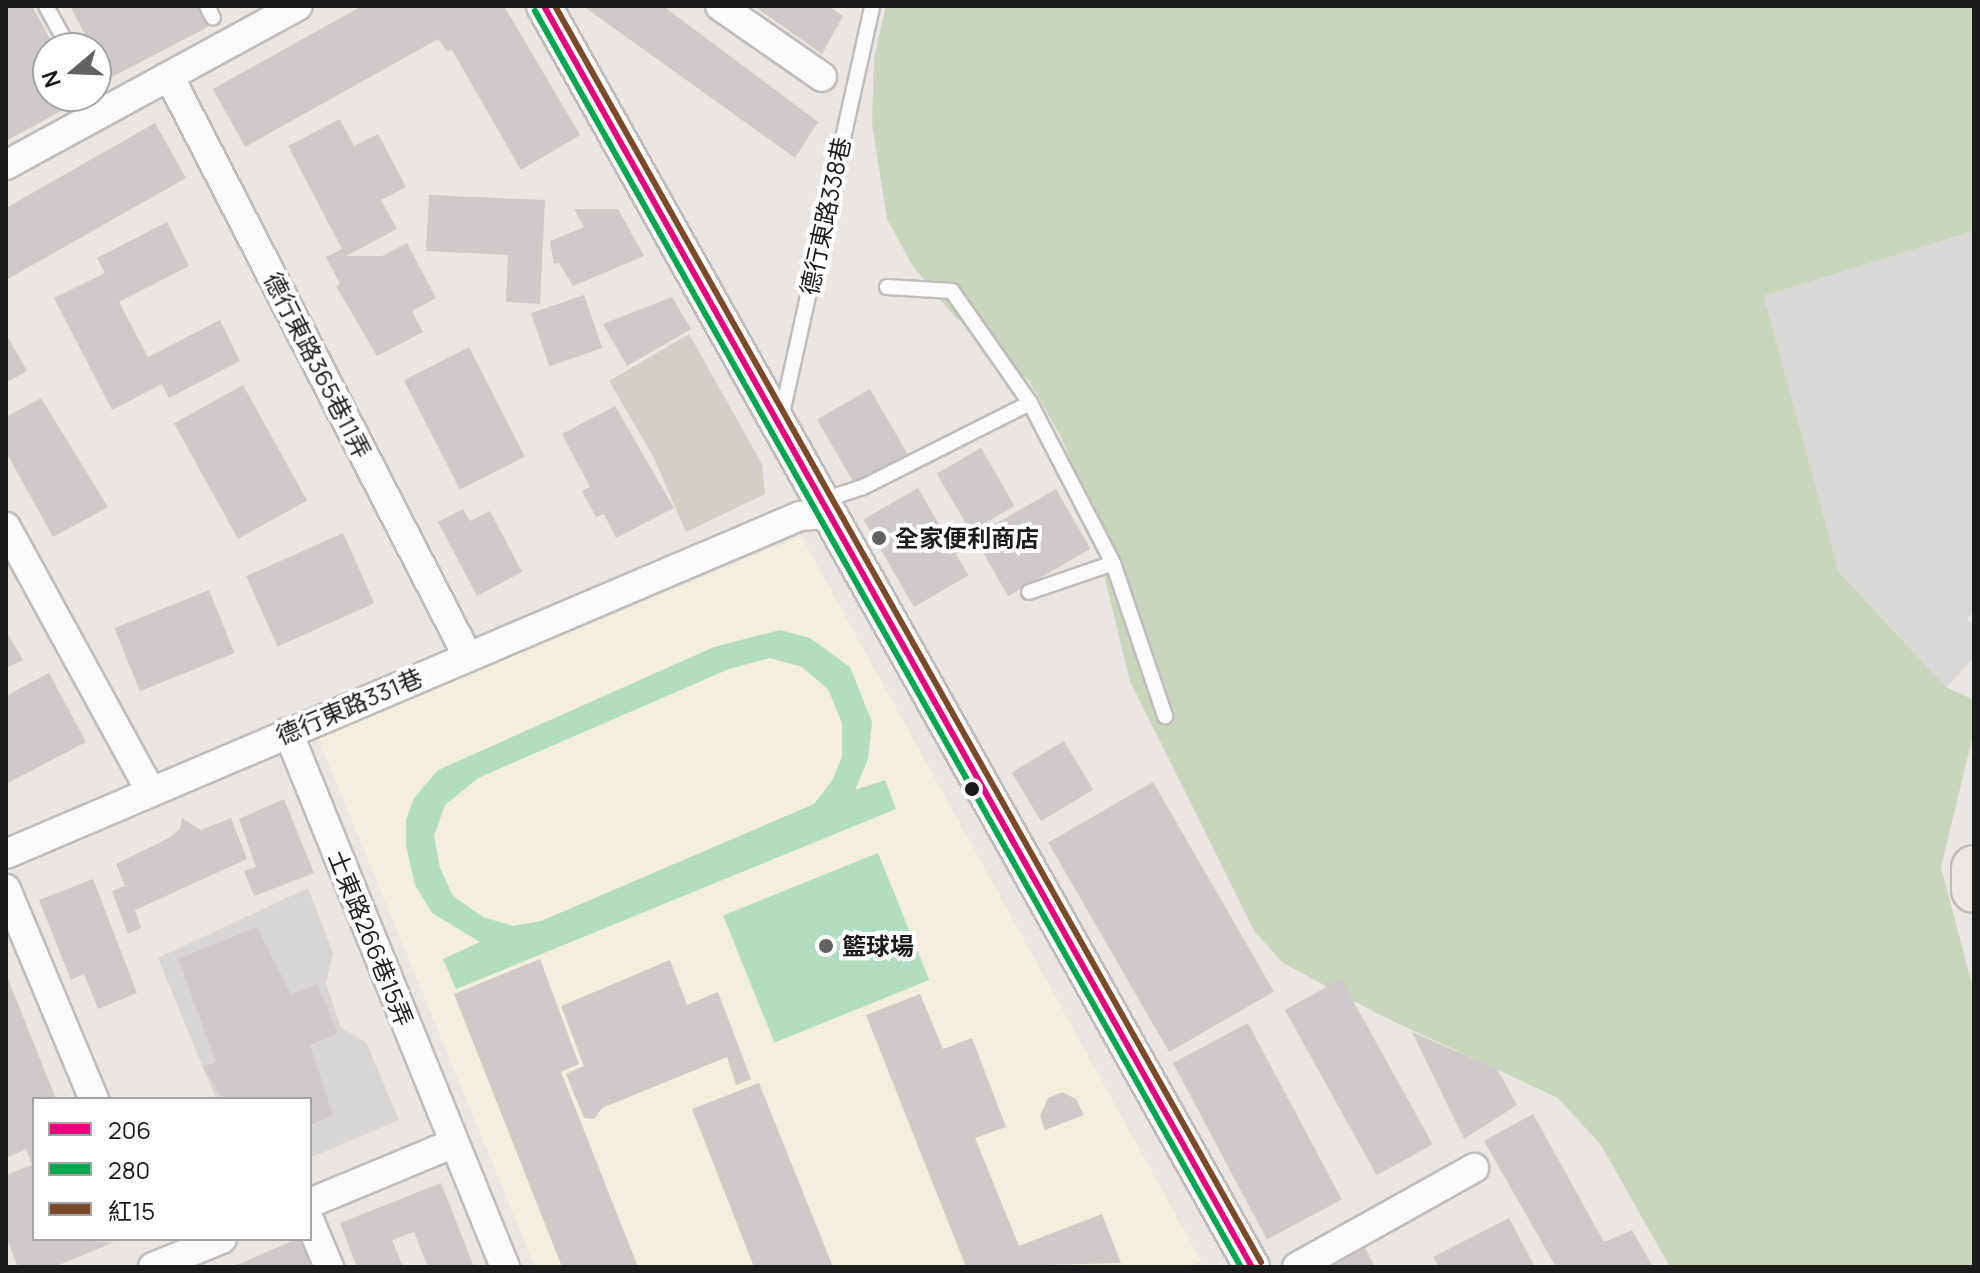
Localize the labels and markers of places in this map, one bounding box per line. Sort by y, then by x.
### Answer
place label: 全家便利商店 [895,524,1039,552]
marker: 全家便利商店 [870,529,888,547]
unlabelled marker [964,781,980,797]
place label: 籃球場 [842,932,914,960]
marker: 籃球場 [817,937,835,955]

